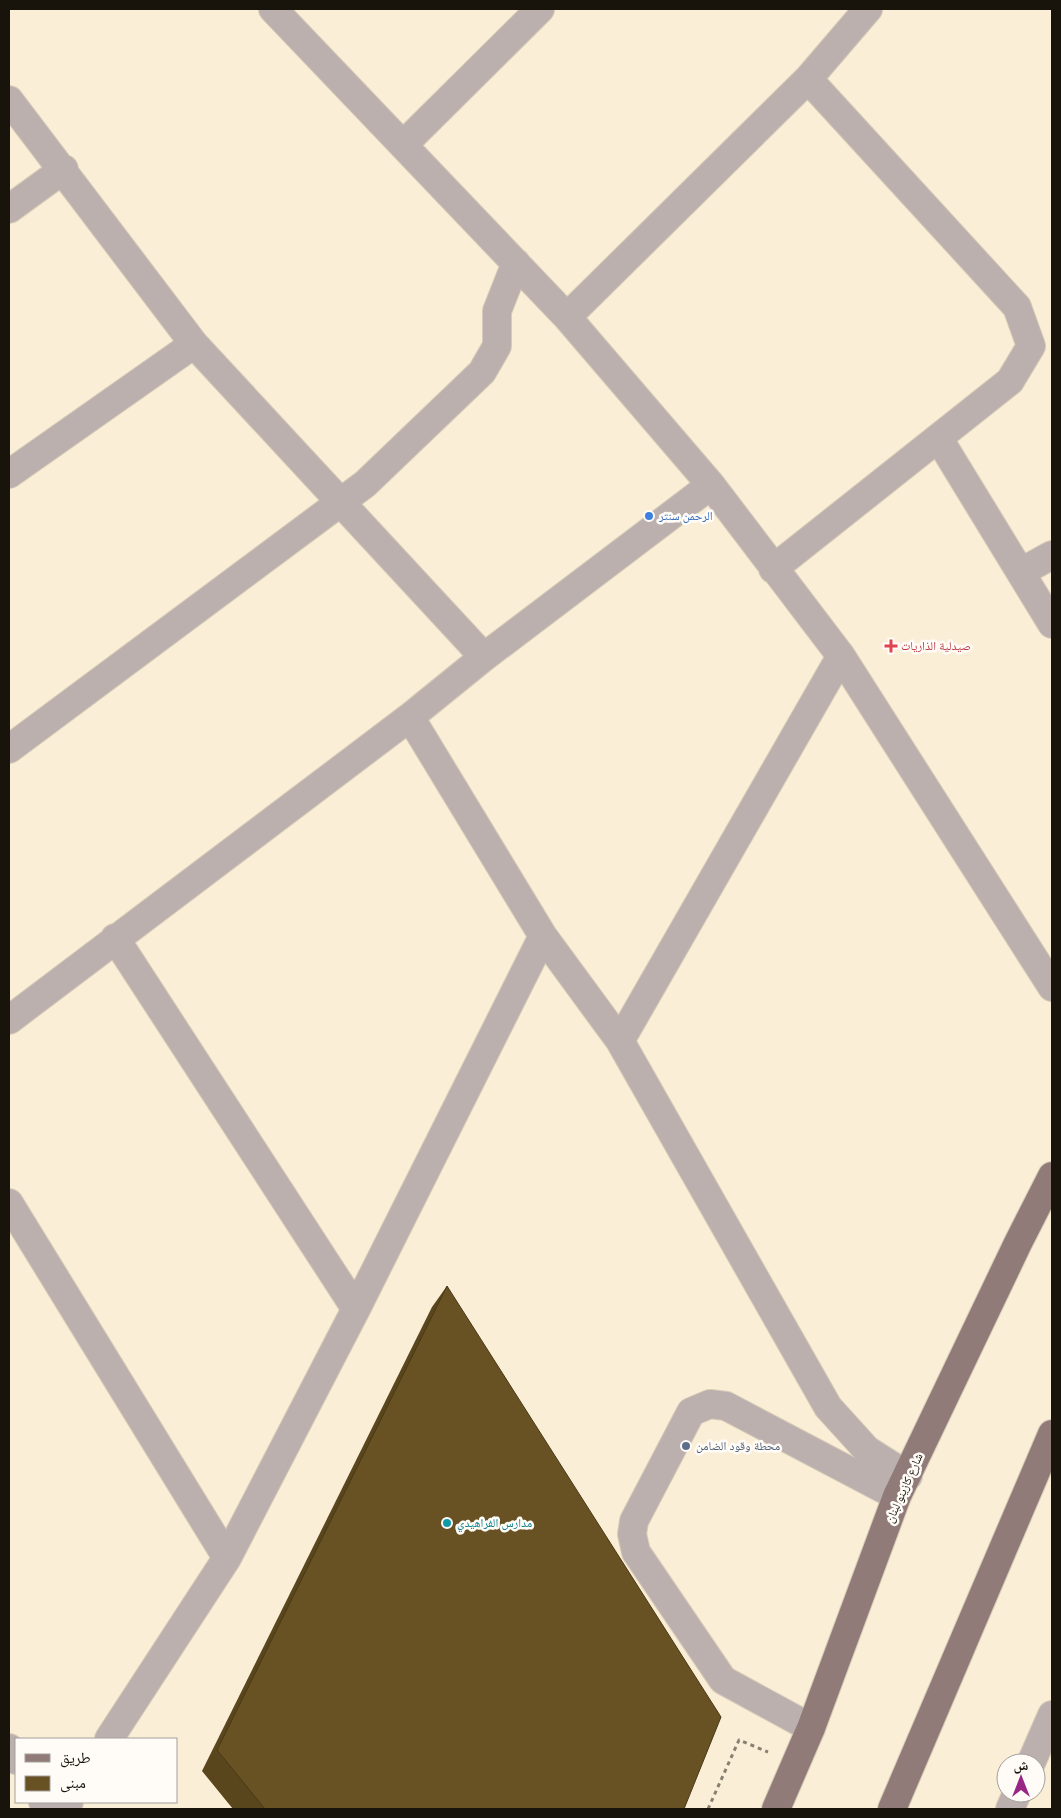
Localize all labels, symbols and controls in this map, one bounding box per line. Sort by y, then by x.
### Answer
place label: الرحمن سنتر [658,508,713,524]
marker: الرحمن سنتر [643,510,655,522]
place label: صيدلية الذاريات [901,638,971,654]
marker: صيدلية الذاريات [885,640,897,652]
place label: محطة وقود الضامن [696,1438,780,1454]
marker: محطة وقود الضامن [680,1440,692,1452]
street label: شارع كازينو لبنان [881,1451,927,1525]
place label: مدارس الفراهيدي [457,1515,532,1533]
marker: مدارس الفراهيدي [441,1517,453,1529]
legend [15,1738,178,1803]
text: طريق [60,1748,91,1768]
north arrow [996,1753,1046,1803]
text: ش [1014,1756,1029,1774]
text: مبنى [60,1773,86,1793]

